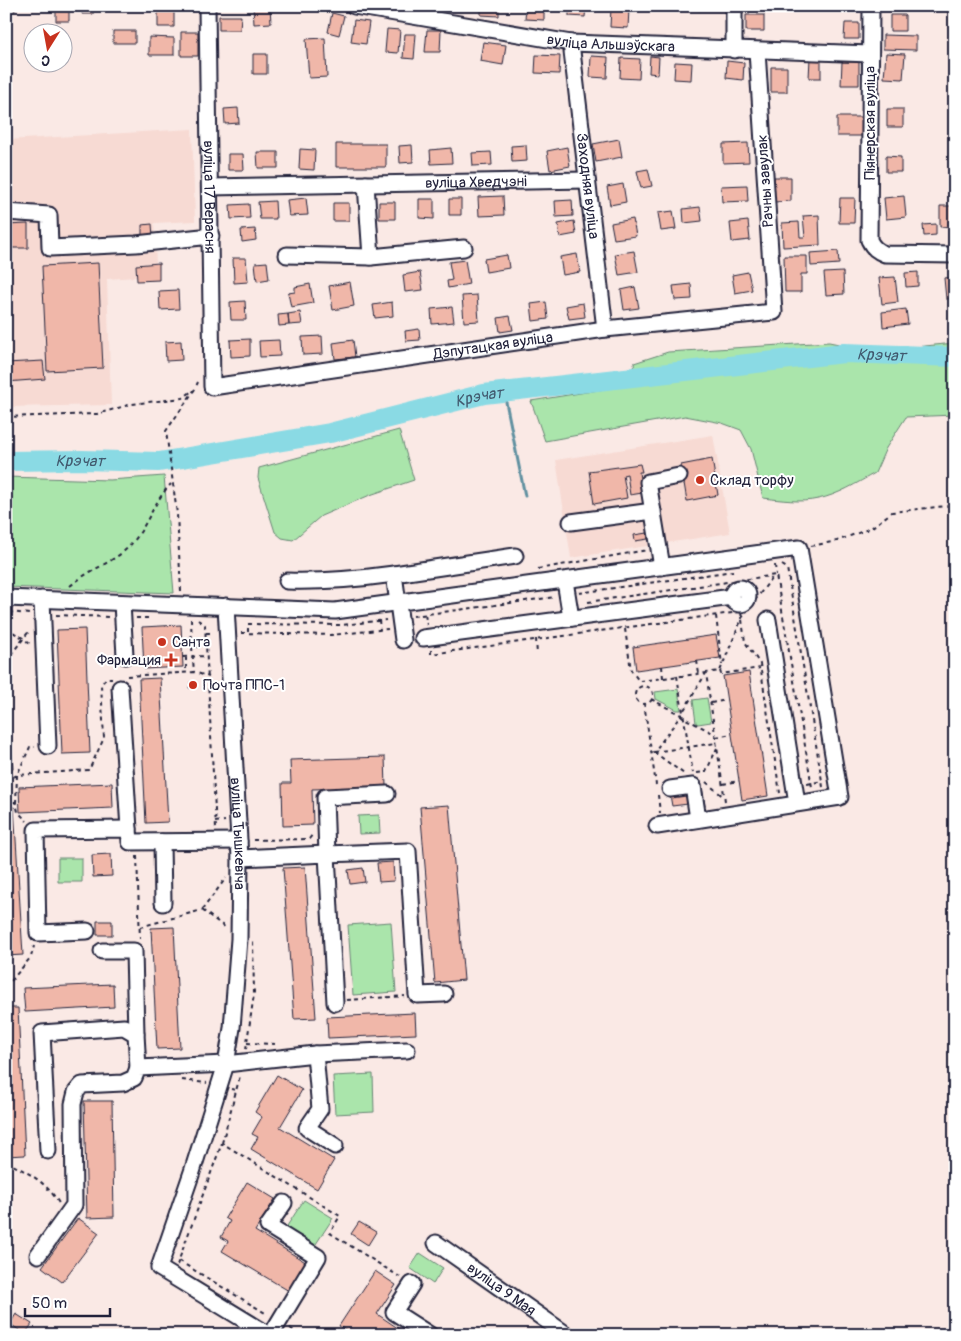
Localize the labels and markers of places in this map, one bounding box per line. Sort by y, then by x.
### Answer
place label: Склад торфу [710,471,794,490]
marker: Склад торфу [694,474,706,486]
place label: Санта [172,633,210,652]
marker: Санта [156,636,168,648]
place label: Фармация [97,651,161,670]
marker: Фармация [165,654,177,666]
place label: Почта ППС-1 [203,676,285,695]
marker: Почта ППС-1 [187,679,199,691]

